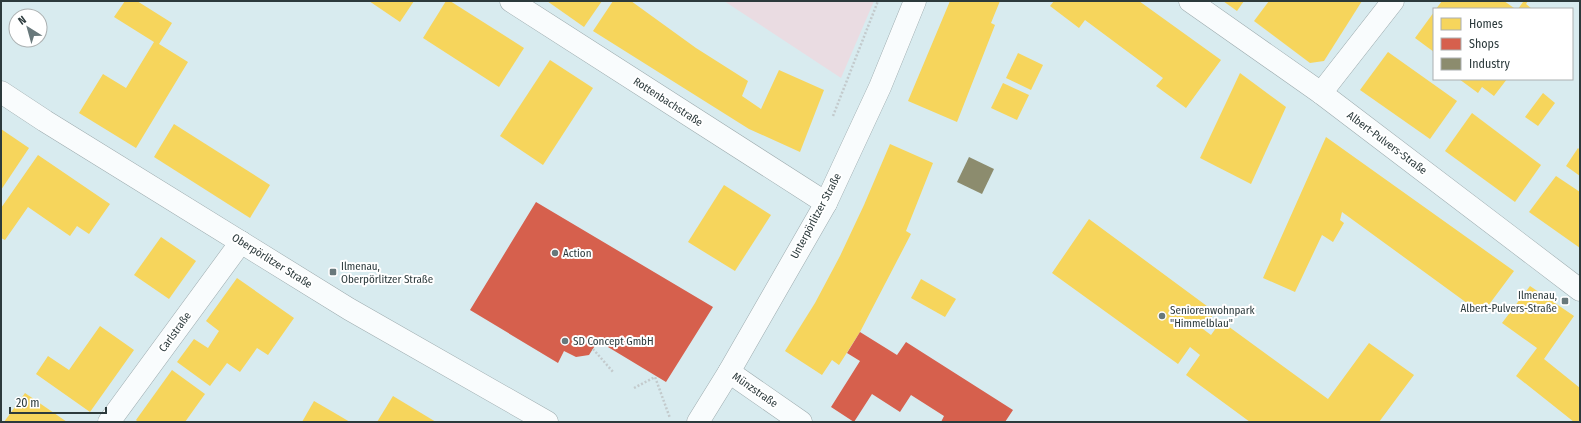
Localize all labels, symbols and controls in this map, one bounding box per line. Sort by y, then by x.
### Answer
north arrow [8,8,48,48]
legend [1433,8,1573,80]
text: N [16,13,29,28]
text: Homes [1469,17,1503,31]
text: Shops [1469,37,1499,51]
text: Industry [1469,57,1510,71]
street label: Rottenbachstraße [631,75,705,129]
street label: Albert-Pulvers-Straße [1345,109,1429,177]
street label: Unterpörlitzer Straße [788,171,844,261]
street label: Oberpörlitzer Straße [229,231,315,291]
place label: Action [563,247,591,260]
marker: Action [550,248,560,258]
place label: Ilmenau, Oberpörlitzer Straße [341,260,433,286]
marker: Ilmenau, Oberpörlitzer Straße [328,267,338,277]
place label: Ilmenau, Albert-Pulvers-Straße [1460,289,1557,315]
marker: Ilmenau, Albert-Pulvers-Straße [1560,296,1570,306]
place label: Seniorenwohnpark "Himmelblau" [1170,304,1256,330]
street label: Carlstraße [156,310,194,354]
marker: Seniorenwohnpark "Himmelblau" [1157,311,1167,321]
place label: SD Concept GmbH [573,335,654,348]
marker: SD Concept GmbH [560,336,570,346]
street label: Münzstraße [730,370,780,410]
scale bar [10,389,106,415]
text: 20 m [16,396,40,410]

